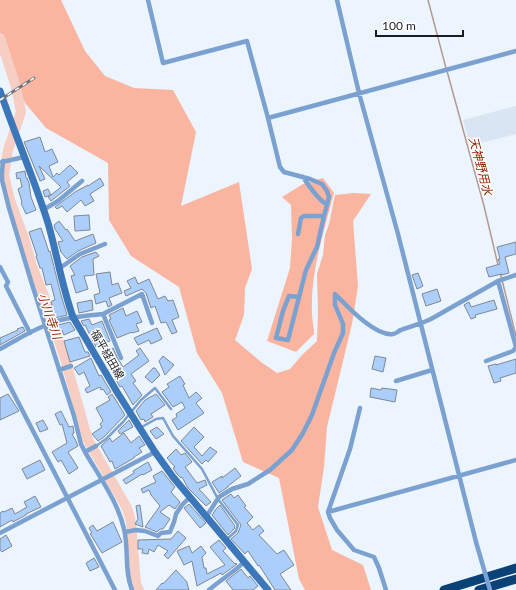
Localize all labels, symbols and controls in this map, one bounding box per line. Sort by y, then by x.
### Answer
scale bar [376,12,463,38]
text: 100 m [382,18,416,33]
water label: 天神野用水 [466,135,497,199]
water label: 小川寺川 [35,291,66,343]
street label: 福平経田線 [89,327,127,381]

